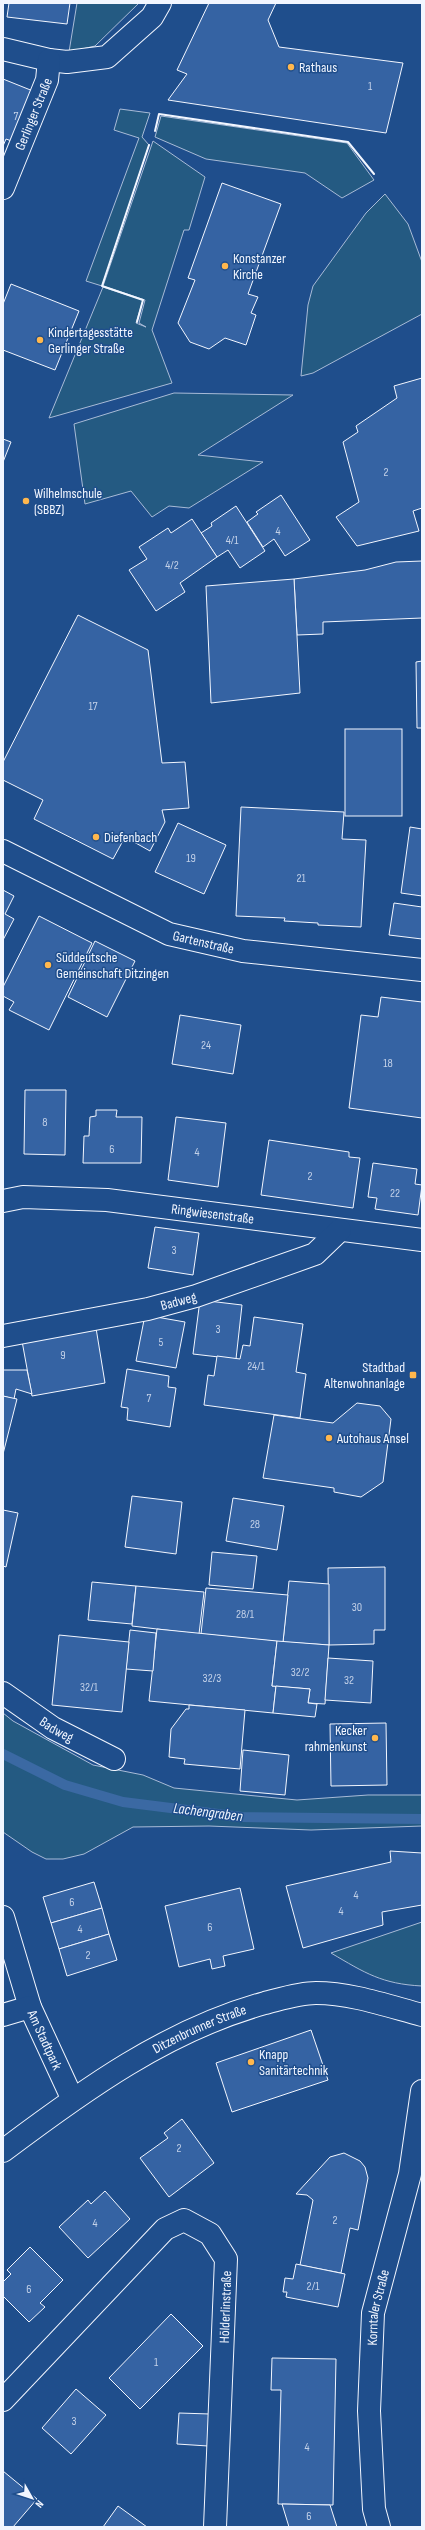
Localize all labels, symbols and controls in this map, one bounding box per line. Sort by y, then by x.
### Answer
place label: Rathaus [299,59,337,76]
marker: Rathaus [286,62,296,72]
street label: Gerlinger Straße [11,75,56,153]
house number: 1 [368,79,373,94]
house number: 7 [14,109,19,124]
place label: Konstanzer Kirche [233,250,286,283]
marker: Konstanzer Kirche [220,261,230,271]
place label: Kindertagesstätte Gerlinger Straße [48,324,133,357]
marker: Kindertagesstätte Gerlinger Straße [35,335,45,345]
house number: 2 [384,465,389,480]
place label: Wilhelmschule (SBBZ) [34,485,102,518]
marker: Wilhelmschule (SBBZ) [21,496,31,506]
house number: 4 [275,524,281,539]
house number: 4/1 [226,533,239,548]
house number: 4/2 [165,558,179,573]
house number: 17 [89,699,98,714]
place label: Diefenbach [104,829,157,846]
marker: Diefenbach [91,832,101,842]
house number: 19 [186,851,196,866]
house number: 21 [296,871,306,886]
street label: Gartenstraße [171,927,236,958]
place label: Süddeutsche Gemeinschaft Ditzingen [56,949,169,982]
marker: Süddeutsche Gemeinschaft Ditzingen [43,960,53,970]
house number: 24 [201,1038,211,1053]
house number: 18 [383,1056,393,1071]
house number: 8 [42,1115,48,1130]
house number: 6 [109,1142,115,1157]
house number: 4 [194,1145,200,1160]
house number: 2 [308,1169,313,1184]
house number: 22 [390,1186,400,1201]
street label: Ringwiesenstraße [170,1200,255,1228]
house number: 3 [171,1243,177,1258]
street label: Badweg [159,1288,199,1314]
house number: 3 [215,1322,221,1337]
house number: 5 [159,1335,164,1350]
house number: 9 [60,1348,66,1363]
house number: 24/1 [247,1359,266,1374]
place label: Stadtbad Altenwohnanlage [323,1359,405,1392]
marker: Stadtbad Altenwohnanlage [408,1370,418,1380]
house number: 7 [147,1391,152,1406]
place label: Autohaus Ansel [336,1430,409,1447]
marker: Autohaus Ansel [324,1433,334,1443]
house number: 28 [250,1517,260,1532]
house number: 30 [352,1600,362,1615]
house number: 28/1 [236,1607,255,1622]
house number: 32/2 [291,1665,309,1680]
house number: 32/3 [203,1671,221,1686]
house number: 32 [344,1673,354,1688]
house number: 32/1 [80,1680,99,1695]
street label: Badweg [36,1713,77,1746]
place label: Kecker rahmenkunst [305,1722,367,1755]
marker: Kecker rahmenkunst [370,1733,380,1743]
water label: Lachengraben [172,1799,244,1826]
house number: 4 [353,1888,359,1903]
house number: 6 [69,1895,75,1910]
house number: 4 [338,1904,344,1919]
house number: 6 [207,1920,213,1935]
house number: 4 [77,1922,83,1937]
house number: 2 [86,1948,91,1963]
street label: Ditzenbrunner Straße [149,2001,248,2057]
street label: Am Stadtpark [23,2006,66,2073]
place label: Knapp Sanitärtechnik [259,2046,329,2079]
marker: Knapp Sanitärtechnik [246,2057,256,2067]
house number: 2 [177,2141,182,2156]
house number: 2 [333,2213,338,2228]
house number: 4 [92,2216,98,2231]
street label: Korntaler Straße [364,2268,393,2346]
street label: Hölderlinstraße [216,2270,235,2344]
house number: 2/1 [307,2279,320,2294]
house number: 6 [26,2282,32,2297]
house number: 1 [154,2355,159,2370]
house number: 3 [71,2414,77,2429]
house number: 4 [304,2440,310,2455]
north arrow [12,2478,52,2518]
text: N [32,2498,46,2510]
house number: 6 [306,2509,312,2524]

